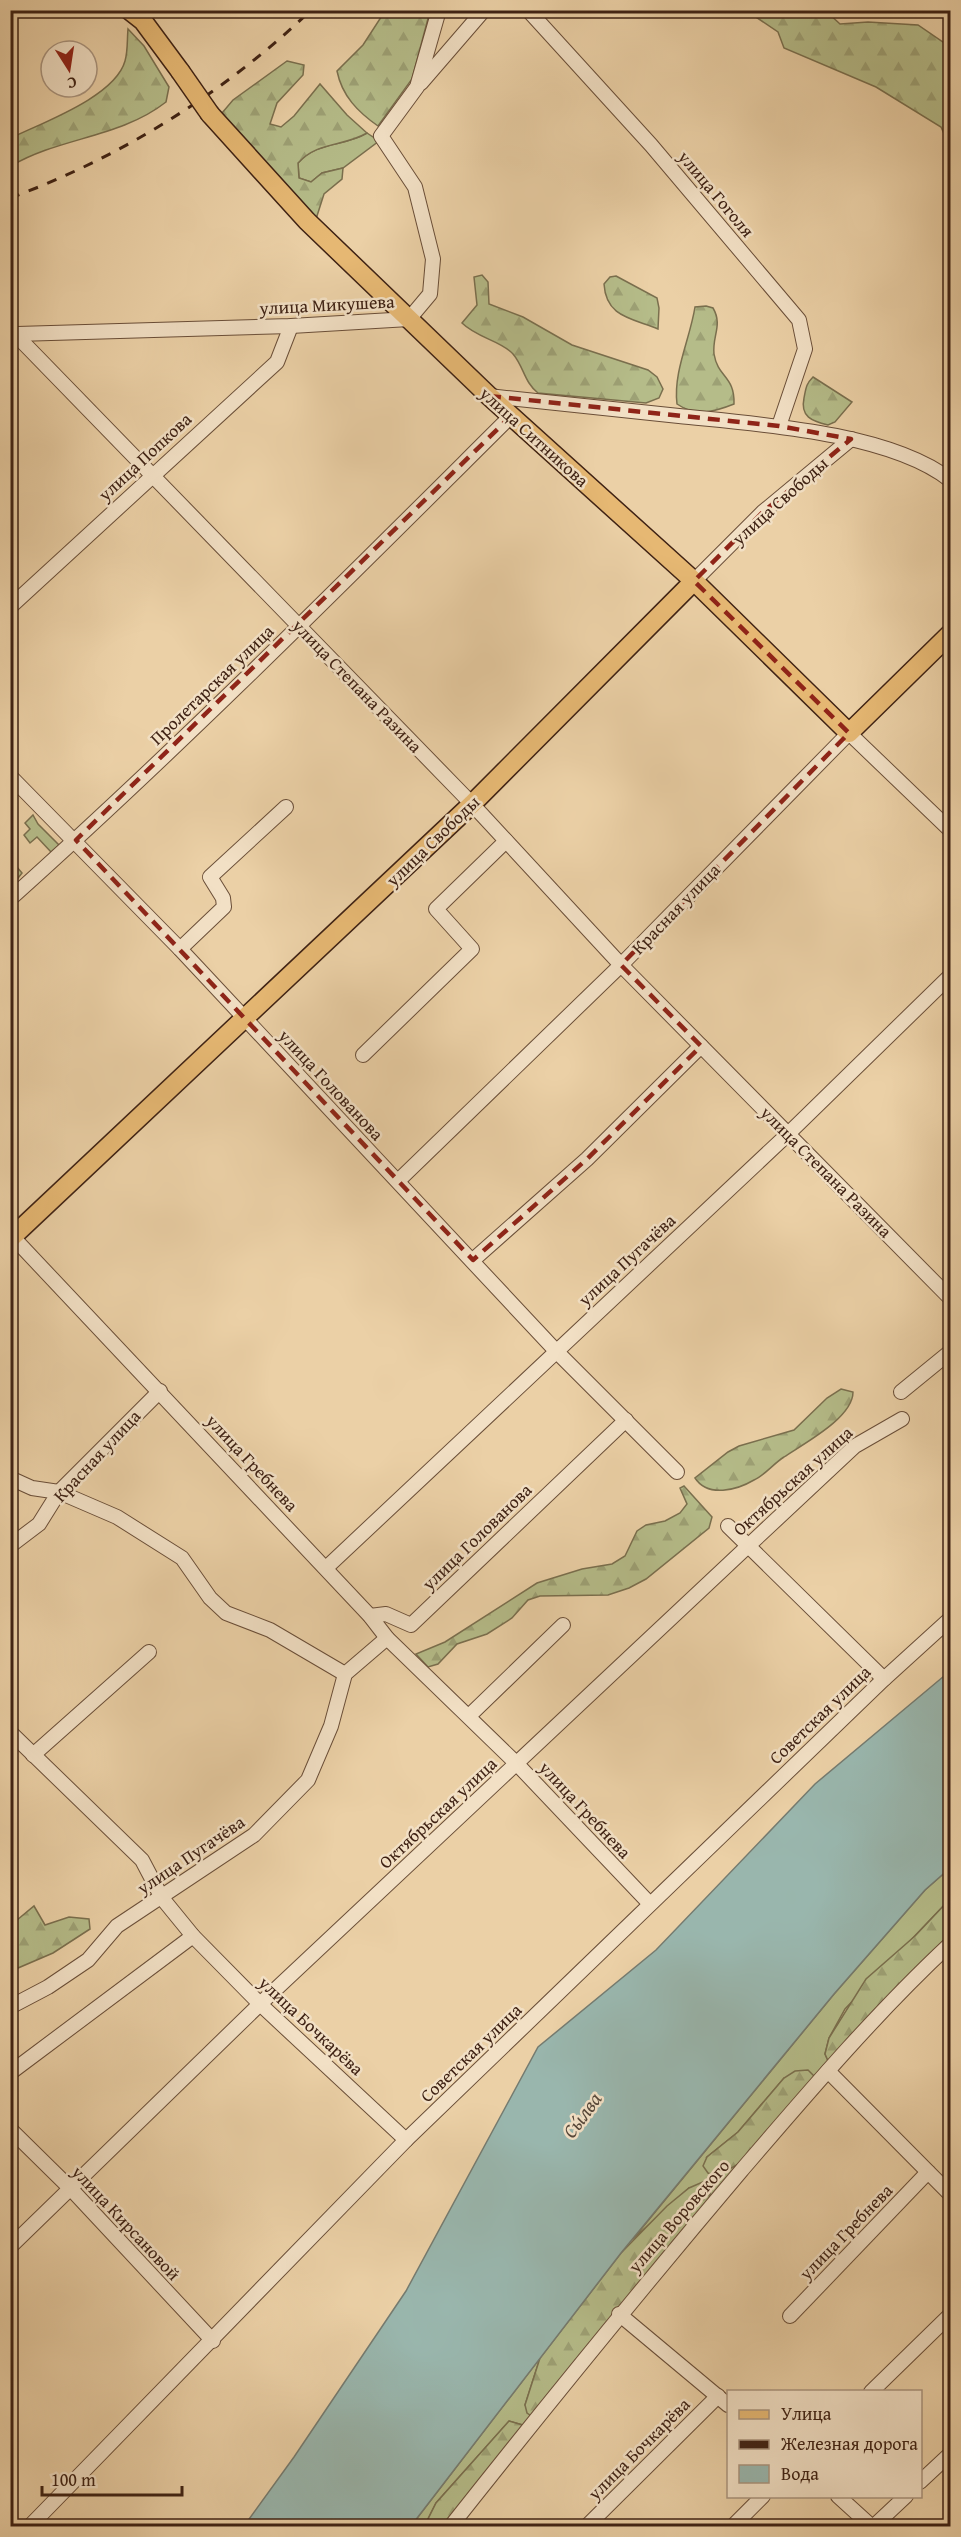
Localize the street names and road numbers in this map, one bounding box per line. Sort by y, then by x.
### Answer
street label: улица Гоголя [671,144,761,243]
street label: улица Микушева [258,287,396,322]
street label: улица Ситникова [473,379,595,493]
street label: улица Попкова [91,406,198,508]
street label: улица Свободы [725,450,834,552]
street label: улица Степана Разина [285,612,429,759]
street label: Пролетарская улица [143,618,280,751]
street label: улица Свободы [379,789,486,893]
street label: Красная улица [625,857,727,960]
street label: улица Голованова [272,1022,391,1147]
street label: улица Степана Разина [754,1099,899,1244]
street label: улица Пугачёва [571,1207,682,1313]
street label: Красная улица [47,1403,147,1508]
street label: улица Гребнева [199,1407,305,1518]
street label: Октябрьская улица [727,1419,859,1542]
street label: улица Голованова [415,1477,538,1597]
street label: Советская улица [763,1659,877,1770]
street label: Октябрьская улица [372,1750,503,1875]
street label: улица Гребнева [532,1754,638,1865]
street label: улица Пугачёва [131,1808,250,1901]
street label: улица Бочкарёва [252,1969,370,2082]
street label: Советская улица [414,1997,528,2108]
street label: улица Воровского [621,2153,736,2279]
street label: улица Кирсановой [65,2158,187,2287]
street label: улица Гребнева [792,2177,899,2287]
street label: улица Бочкарёва [581,2391,696,2507]

